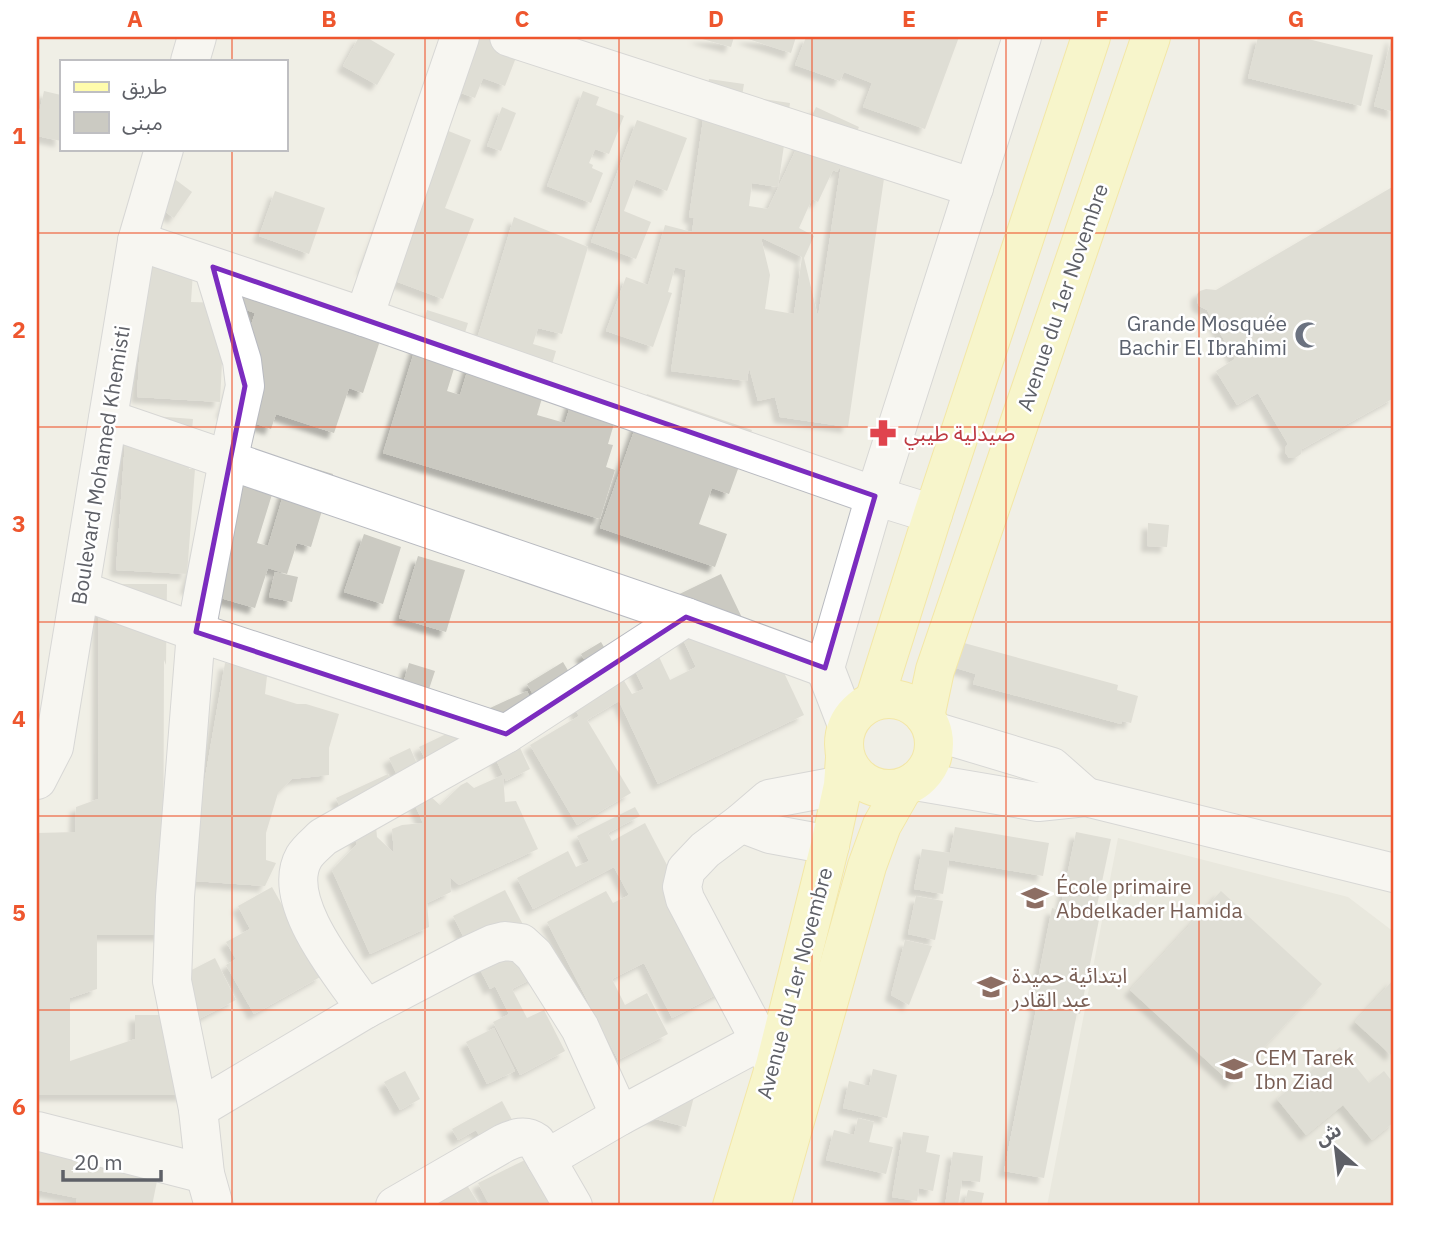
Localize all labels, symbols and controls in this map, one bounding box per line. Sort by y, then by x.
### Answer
text: A [127,3,143,33]
text: B [321,3,337,33]
text: C [515,3,530,33]
text: D [708,3,724,33]
text: E [902,3,916,33]
text: F [1095,3,1109,33]
text: G [1288,3,1304,33]
legend [60,60,287,150]
text: طريق [122,72,167,100]
text: مبنى [122,108,163,136]
text: 1 [12,120,26,150]
street label: Avenue du 1er Novembre [1010,180,1114,414]
place label: Grande Mosquée Bachir El Ibrahimi [1119,309,1287,361]
text: 2 [12,314,26,344]
mosque icon: Grande Mosquée Bachir El Ibrahimi [1293,320,1323,350]
street label: Boulevard Mohamed Khemisti [64,323,136,607]
pharmacy icon: صيدلية طيبي [868,418,898,448]
place label: صيدلية طيبي [904,419,1015,450]
text: 3 [12,508,26,538]
text: 4 [12,703,26,733]
street label: Avenue du 1er Novembre [750,864,838,1102]
place label: École primaire Abdelkader Hamida [1056,872,1243,924]
school or university icon: École primaire Abdelkader Hamida [1020,883,1050,913]
text: 5 [12,897,26,927]
place label: ابتدائية حميدة عبد القادر [1011,961,1127,1013]
school or university icon: ابتدائية حميدة عبد القادر [976,972,1006,1002]
place label: CEM Tarek Ibn Ziad [1255,1043,1354,1095]
school or university icon: CEM Tarek Ibn Ziad [1219,1054,1249,1084]
text: 6 [12,1091,26,1121]
north arrow [1302,1114,1372,1184]
text: ش [1311,1117,1345,1151]
scale bar [63,1138,161,1182]
text: 20 m [74,1148,123,1176]

